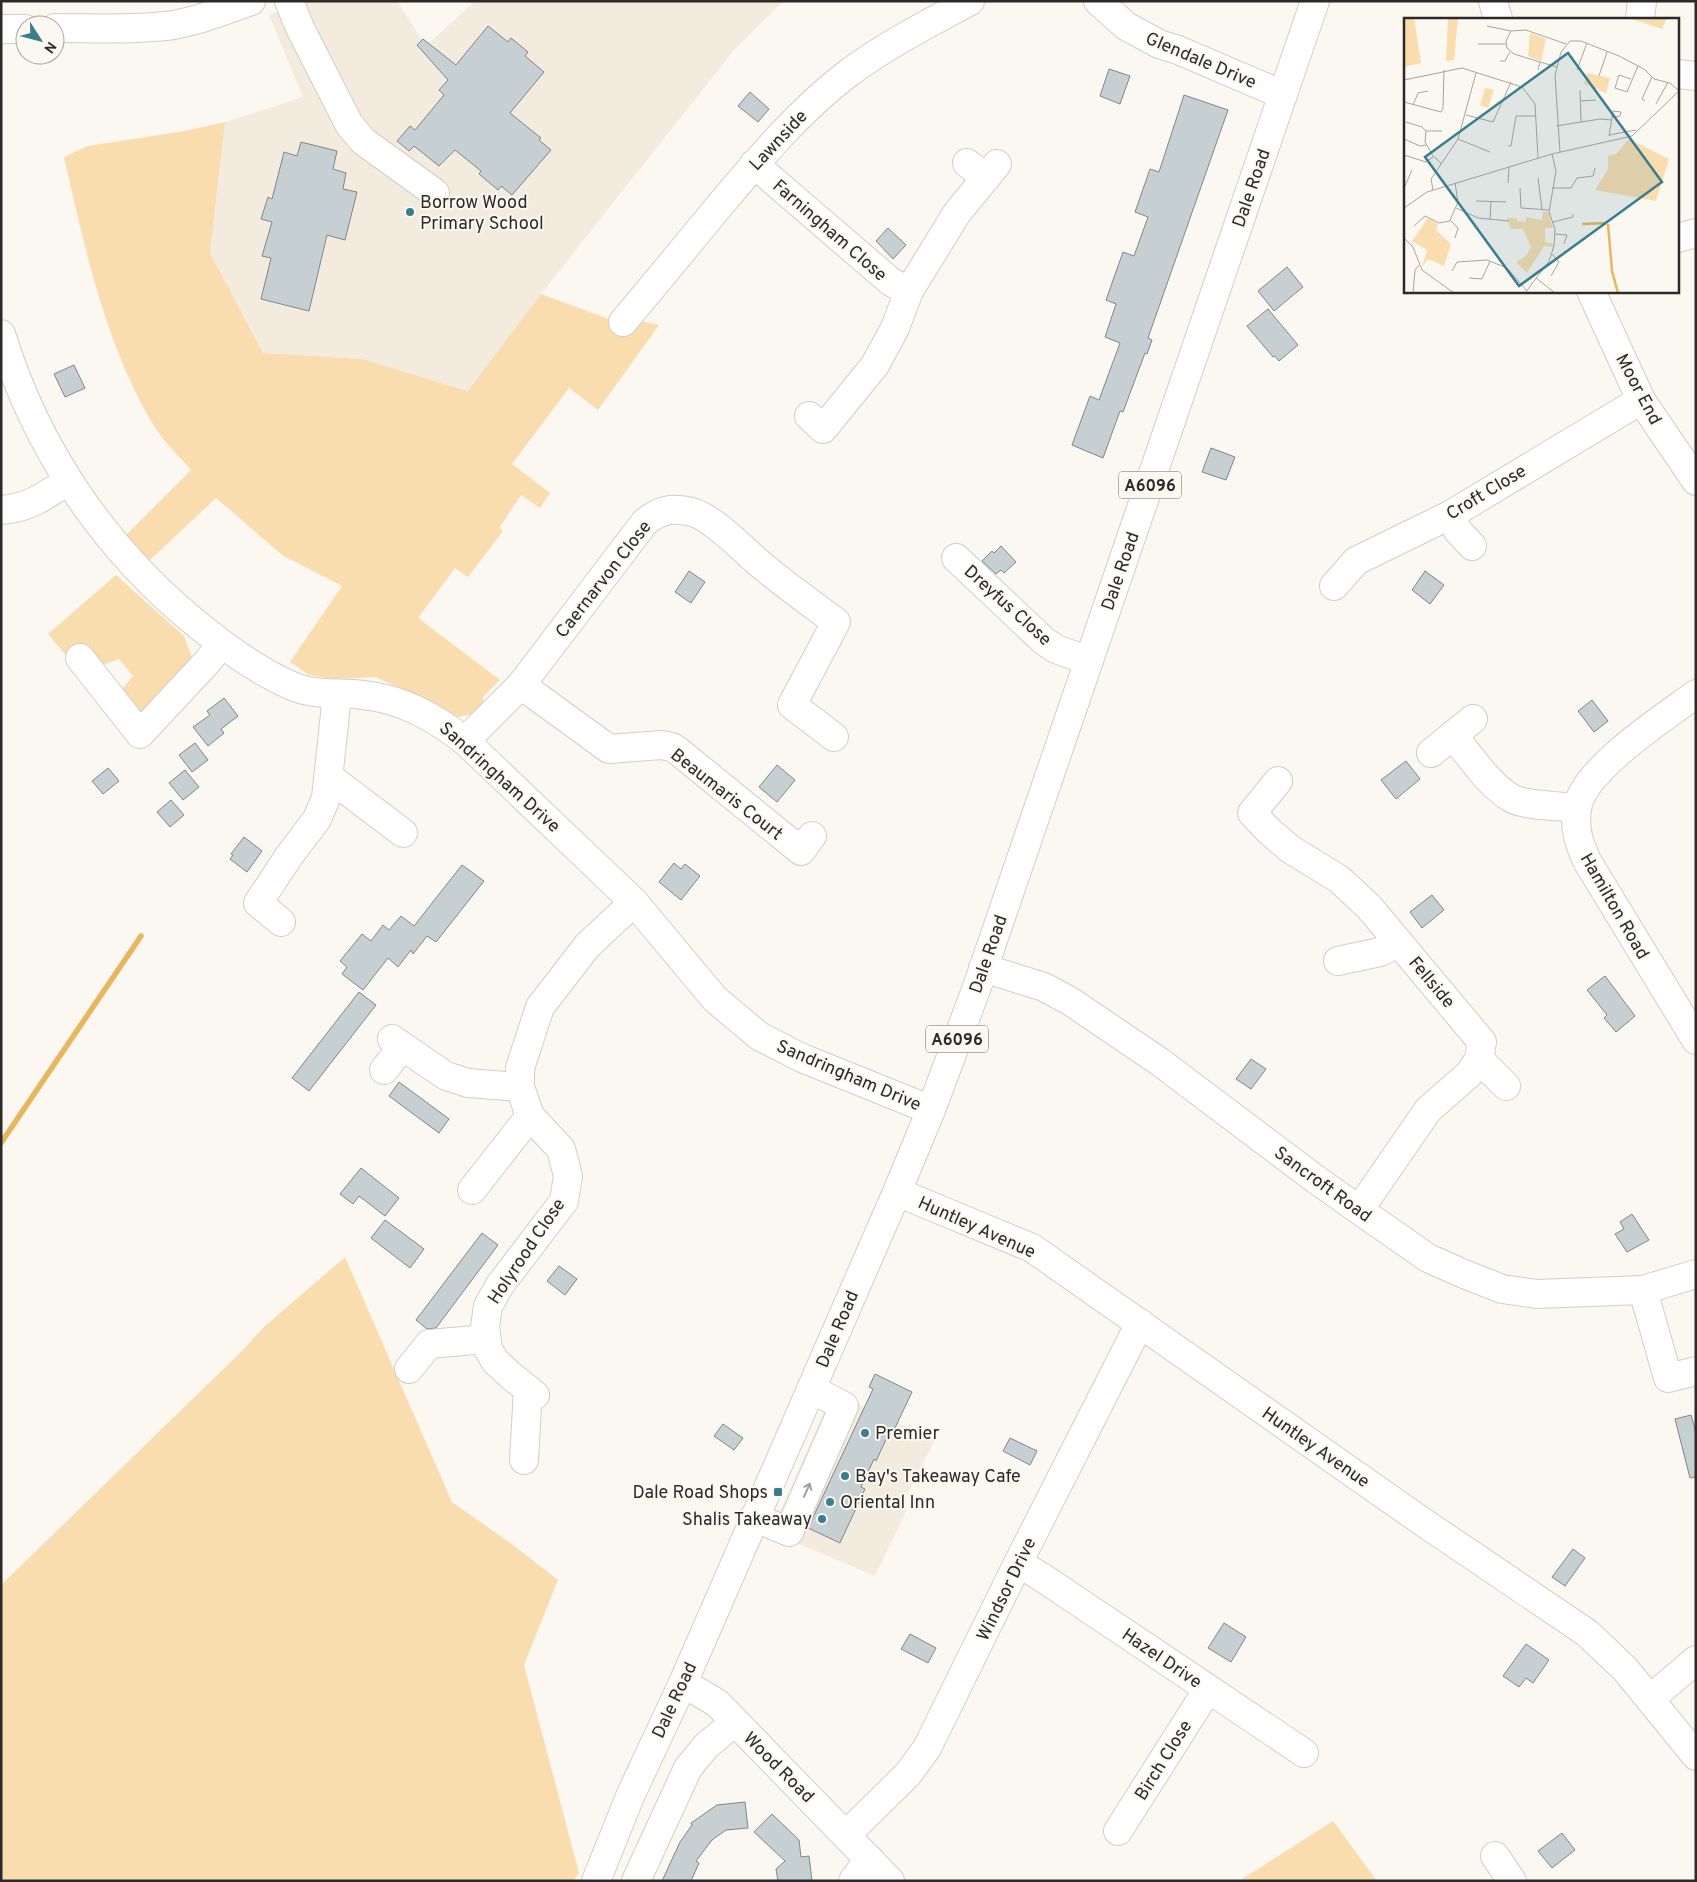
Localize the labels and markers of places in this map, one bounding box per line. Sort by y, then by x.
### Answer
place label: Borrow Wood Primary School [420,192,544,236]
marker: Borrow Wood Primary School [404,206,416,218]
place label: Premier [875,1423,939,1446]
marker: Premier [859,1427,871,1439]
place label: Bay's Takeaway Cafe [855,1466,1021,1489]
marker: Bay's Takeaway Cafe [839,1470,851,1482]
place label: Dale Road Shops [632,1482,768,1505]
marker: Dale Road Shops [772,1486,784,1498]
place label: Oriental Inn [840,1492,935,1515]
marker: Oriental Inn [824,1496,836,1508]
place label: Shalis Takeaway [682,1509,812,1532]
marker: Shalis Takeaway [816,1513,828,1525]

